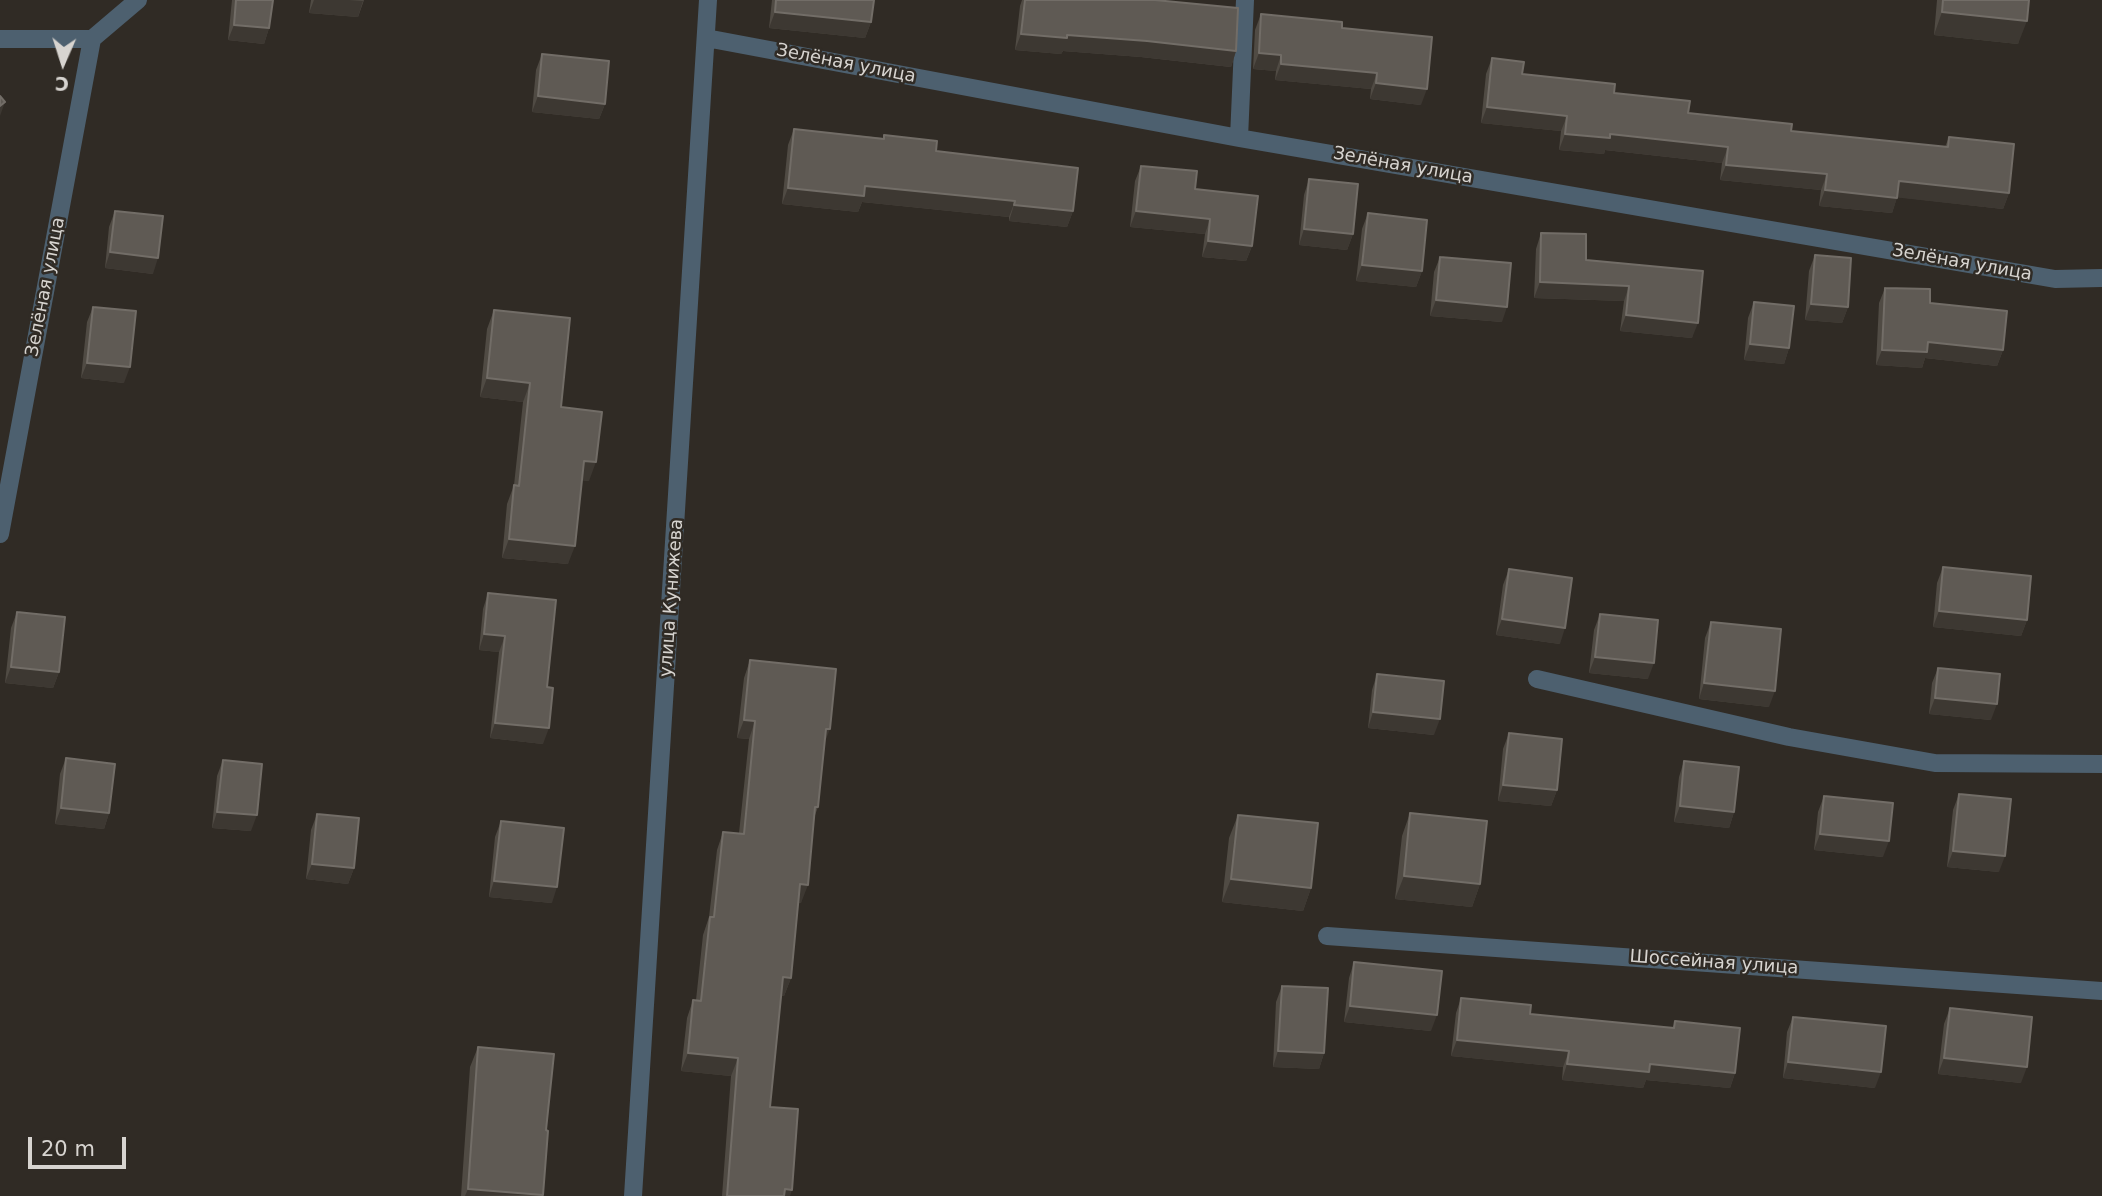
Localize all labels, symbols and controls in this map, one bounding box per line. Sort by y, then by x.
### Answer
north arrow [28,28,98,98]
street label: Зелёная улица [774,40,918,88]
text: С [54,73,69,95]
street label: Зелёная улица [1331,143,1475,189]
street label: Зелёная улица [22,215,70,359]
street label: Зелёная улица [1890,240,2034,286]
street label: улица Кунижева [656,518,688,678]
street label: Шоссейная улица [1629,946,1799,980]
scale bar [32,1122,130,1166]
text: 20 m [41,1137,95,1161]

